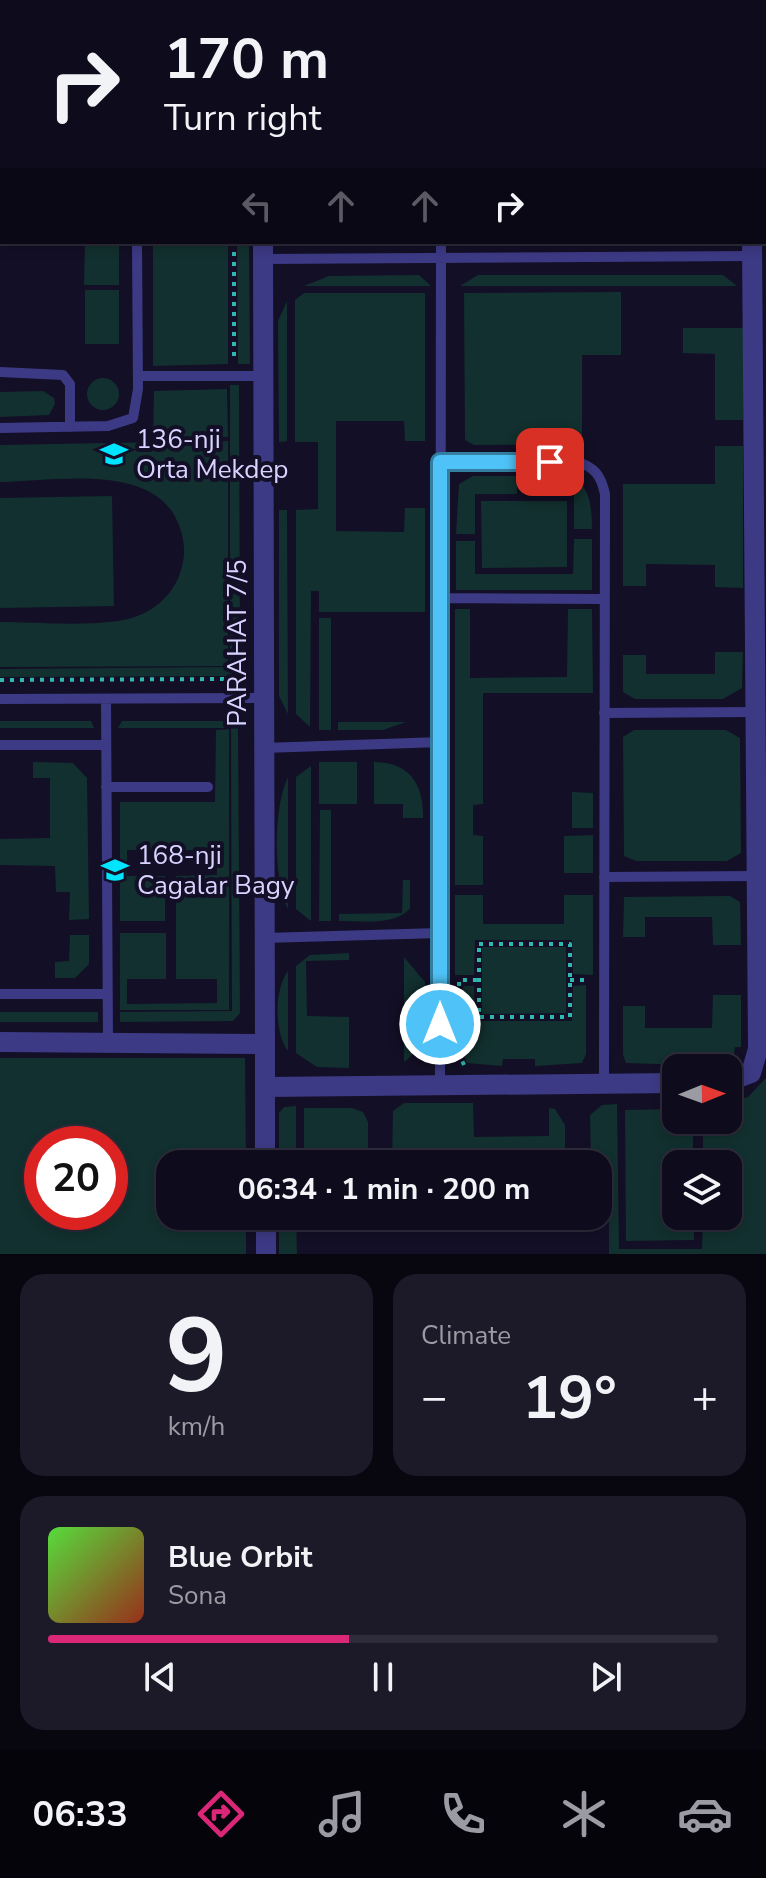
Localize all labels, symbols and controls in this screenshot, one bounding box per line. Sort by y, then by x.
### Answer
text: 170 m [164,21,329,98]
icon: right [32,32,136,136]
text: Turn right [164,94,321,143]
icon: left [235,184,279,228]
icon: ahead [319,184,363,228]
icon: ahead [403,184,447,228]
icon: right [487,184,531,228]
place label: 136-nji Orta Mekdep [136,422,288,487]
pin [516,428,584,496]
school or university icon: 136-nji Orta Mekdep [99,439,129,469]
icon: arrive [528,440,572,484]
street label: PARAHAT 7/5 [220,559,255,727]
place label: 168-nji Cagalar Bagy [137,838,295,903]
school or university icon: 168-nji Cagalar Bagy [100,855,130,885]
position arrow [398,982,482,1066]
north arrow [662,1054,742,1134]
map controls [662,1054,742,1230]
speed limit sign: 20 [24,1126,128,1230]
button: layers [662,1150,742,1230]
text: 06:34 · 1 min · 200 m [238,1169,530,1210]
text: 9 [165,1286,228,1428]
text: Climate [421,1318,511,1353]
text: 19° [522,1357,617,1439]
text: − [421,1368,447,1428]
text: + [692,1368,718,1428]
text: km/h [168,1409,225,1444]
text: Blue Orbit [168,1537,312,1578]
text: Sona [168,1578,227,1613]
icon: previous [138,1655,182,1699]
icon: pause [361,1655,405,1699]
icon: next [584,1655,628,1699]
icon: directions [193,1786,249,1842]
icon: music [314,1786,370,1842]
icon: phone [435,1786,491,1842]
icon: climate [556,1786,612,1842]
icon: car [677,1786,733,1842]
text: 06:33 [33,1790,128,1839]

